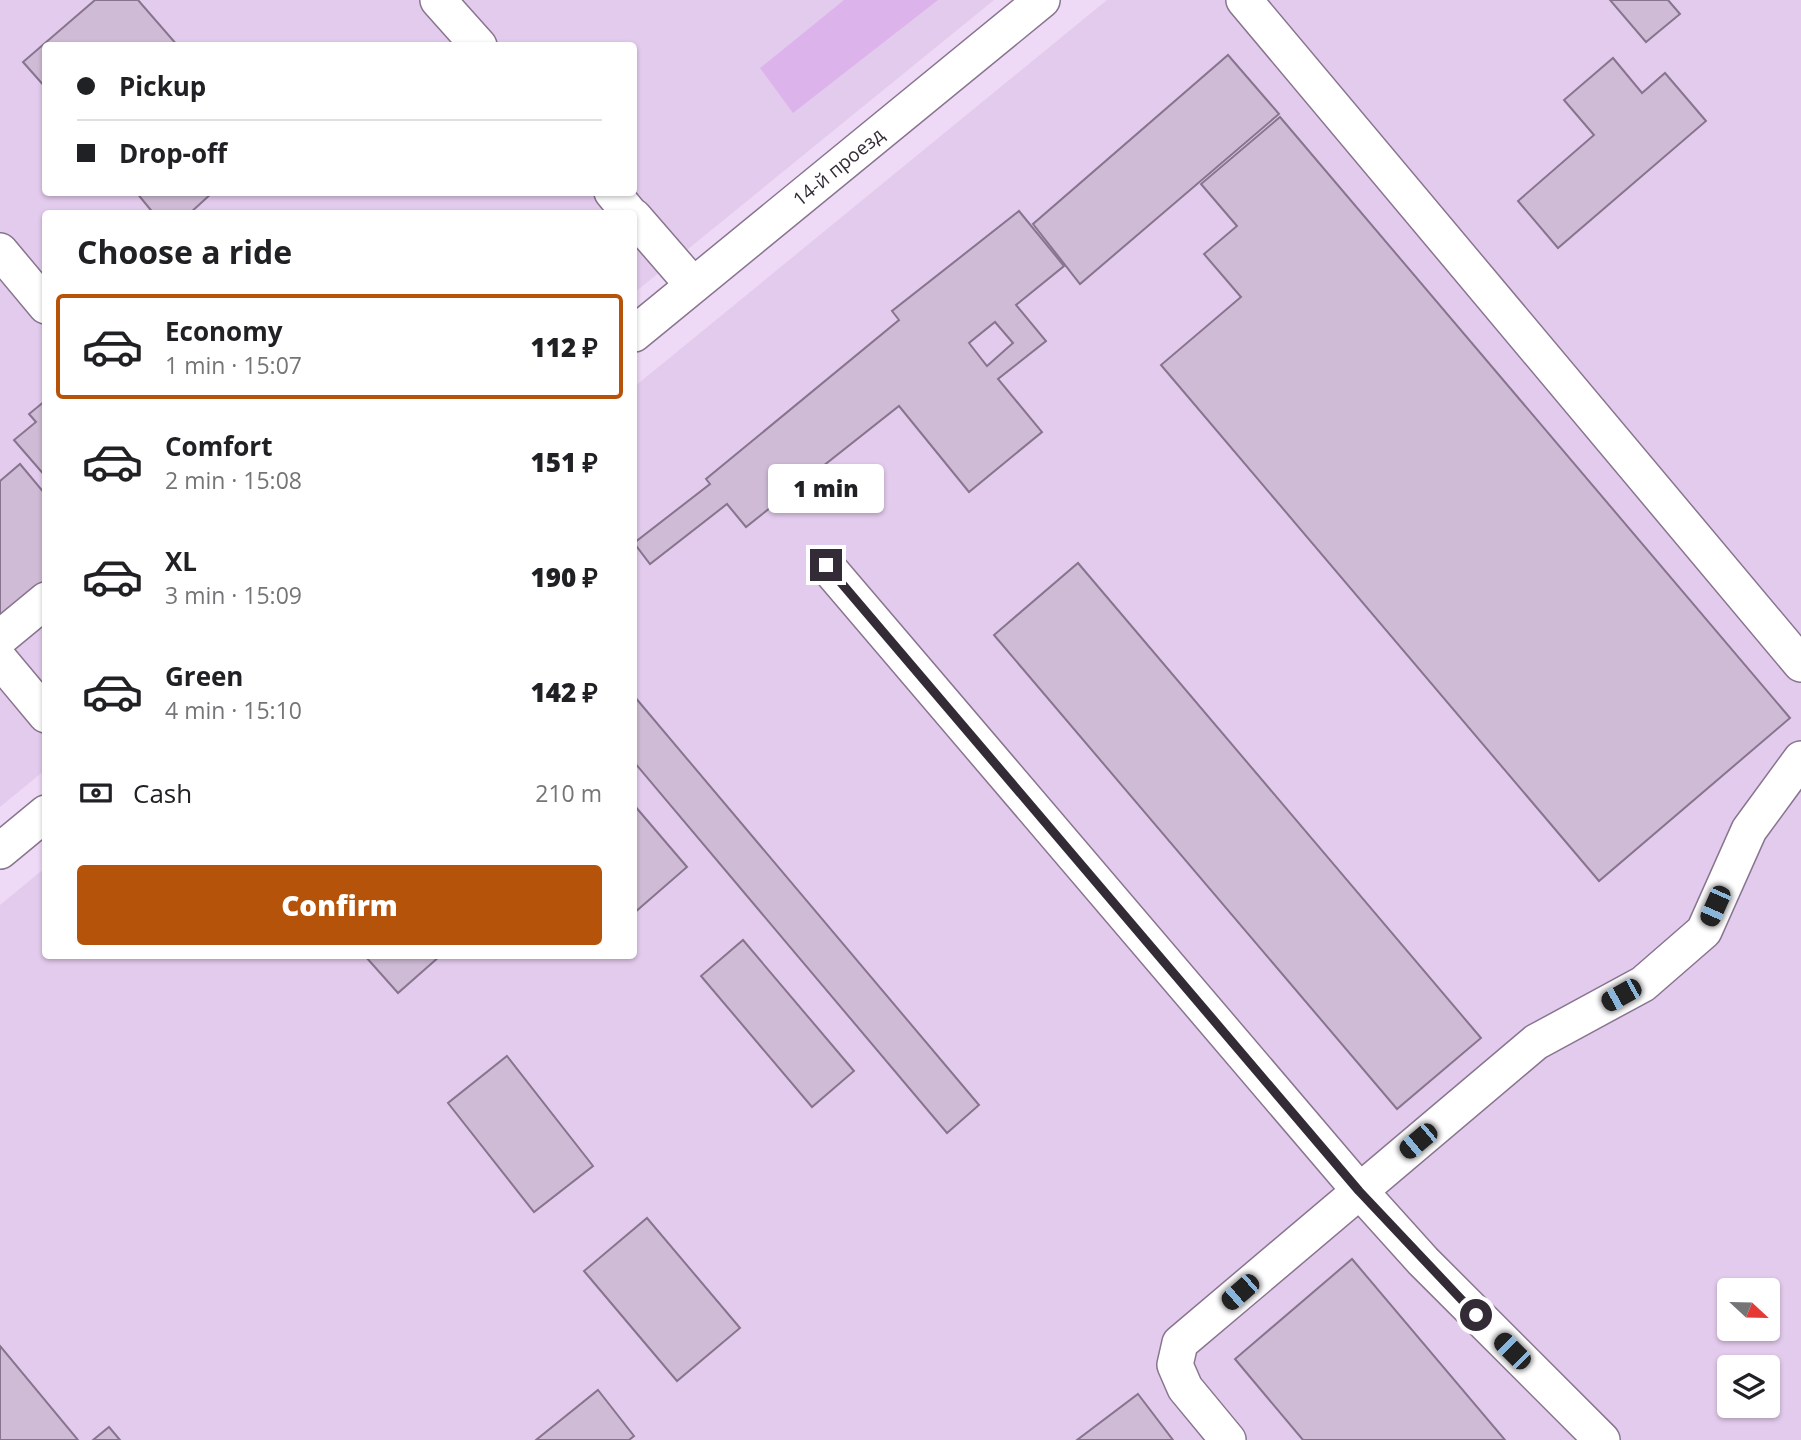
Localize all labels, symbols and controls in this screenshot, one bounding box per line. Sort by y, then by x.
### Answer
text: Pickup [119,68,206,104]
street label: 14-й проезд [787,122,889,212]
text: Drop-off [119,135,227,171]
text: Choose a ride [77,230,292,273]
text: Economy [165,313,283,349]
icon: car [81,315,144,378]
text: 112 ₽ [530,329,598,365]
text: 1 min · 15:07 [165,349,302,381]
text: Comfort [165,428,272,464]
icon: car [81,430,144,493]
text: 151 ₽ [530,444,598,480]
callout: 1 min [768,463,884,512]
text: 2 min · 15:08 [165,464,302,496]
text: 1 min [793,472,859,504]
text: XL [165,543,197,579]
icon: car [81,545,144,608]
route end [810,549,842,581]
text: 190 ₽ [530,559,598,595]
text: 3 min · 15:09 [165,579,302,611]
text: Green [165,658,243,694]
icon: car [81,660,144,723]
text: 142 ₽ [530,674,598,710]
text: 4 min · 15:10 [165,694,302,726]
icon: cash [77,774,115,812]
text: Cash [133,775,192,811]
text: 210 m [535,777,602,809]
button: Confirm [77,865,602,945]
car [1697,883,1734,929]
car [1598,976,1645,1014]
car [1396,1119,1441,1163]
car [1218,1270,1263,1314]
north arrow [1717,1278,1780,1340]
map controls [1717,1278,1780,1418]
route start [1460,1299,1492,1331]
car [1490,1329,1535,1373]
button: layers [1717,1355,1780,1418]

